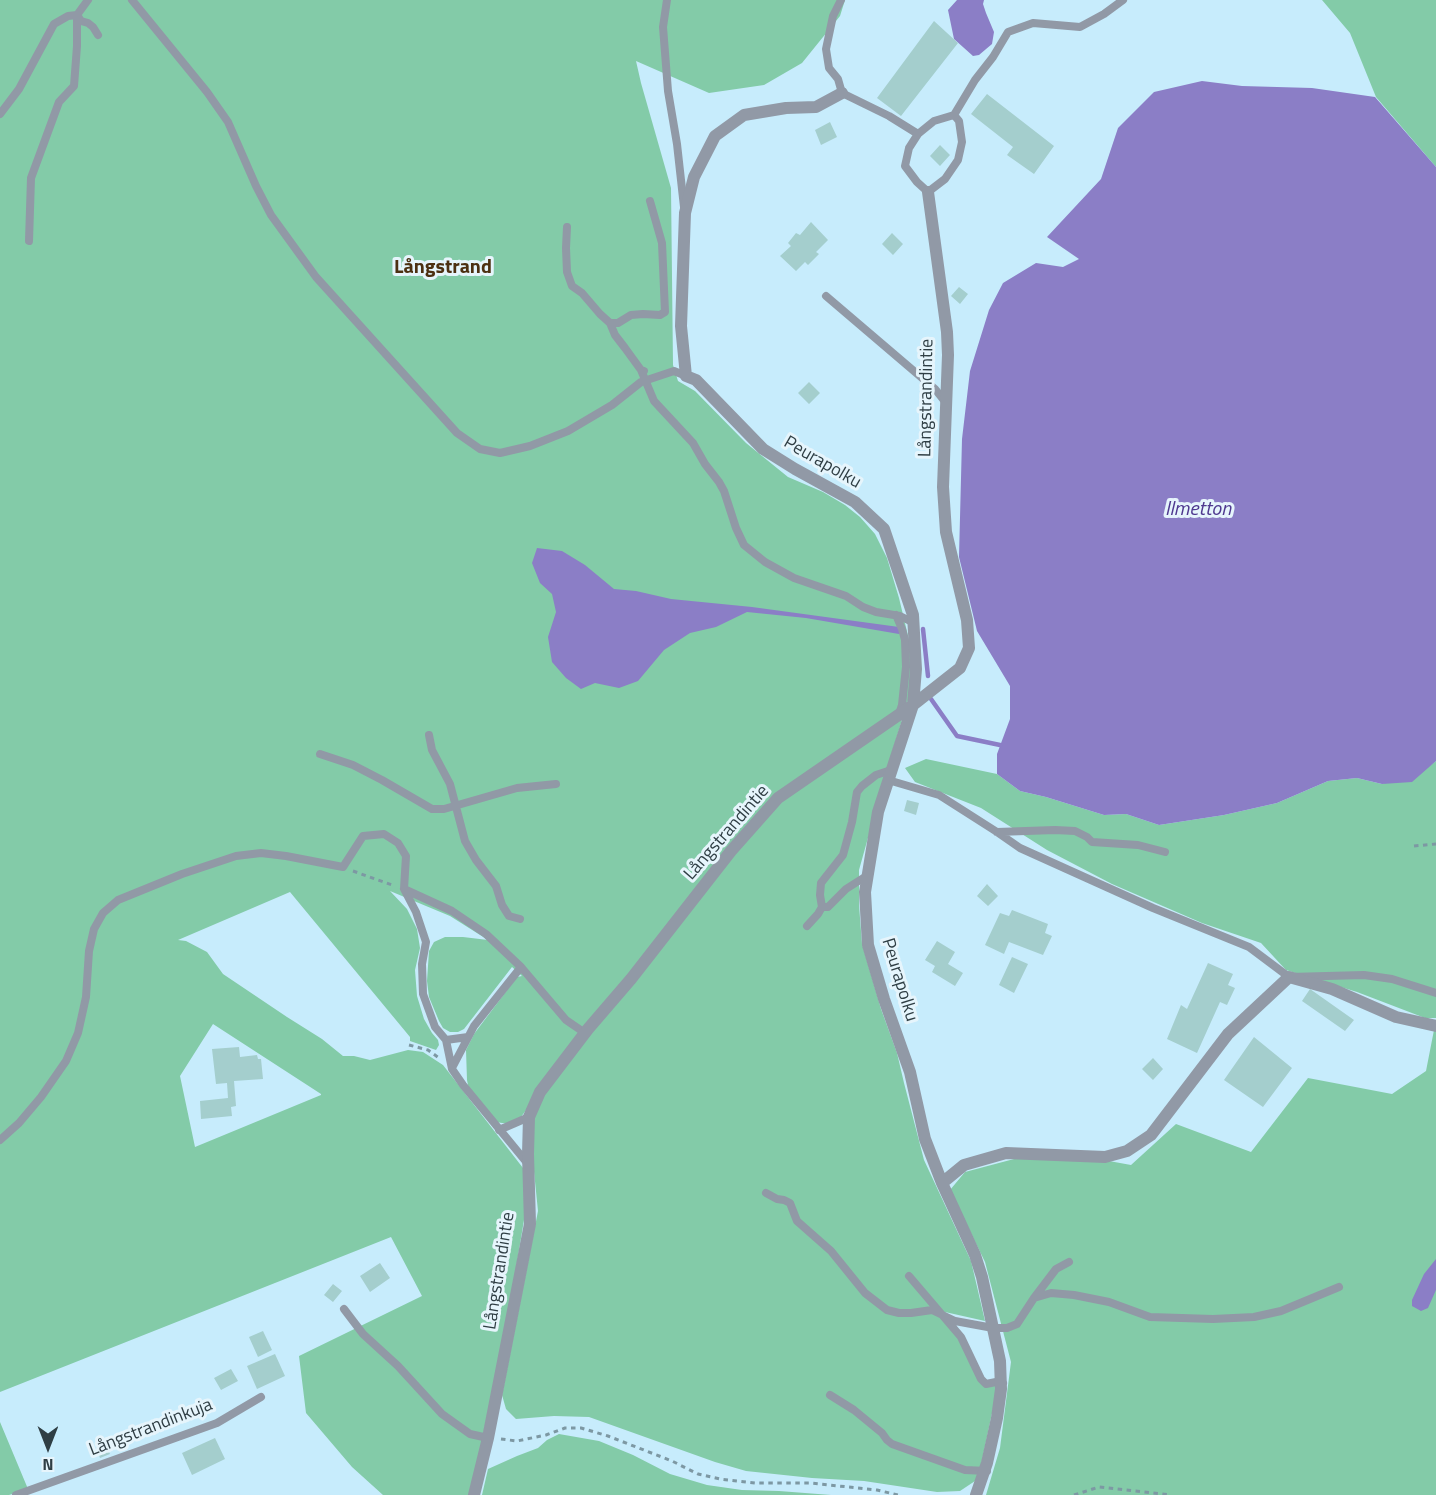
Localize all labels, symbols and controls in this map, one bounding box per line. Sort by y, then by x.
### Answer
district label: Långstrand [394,256,492,280]
street label: Långstrandintie [915,339,939,457]
street label: Peurapolku [779,432,865,494]
water label: Ilmetton [1165,498,1231,522]
street label: Långstrandintie [680,781,774,885]
street label: Peurapolku [876,936,922,1024]
street label: Långstrandintie [480,1211,520,1331]
street label: Långstrandinkuja [86,1395,216,1461]
north arrow [18,1417,78,1477]
text: N [42,1453,54,1477]

